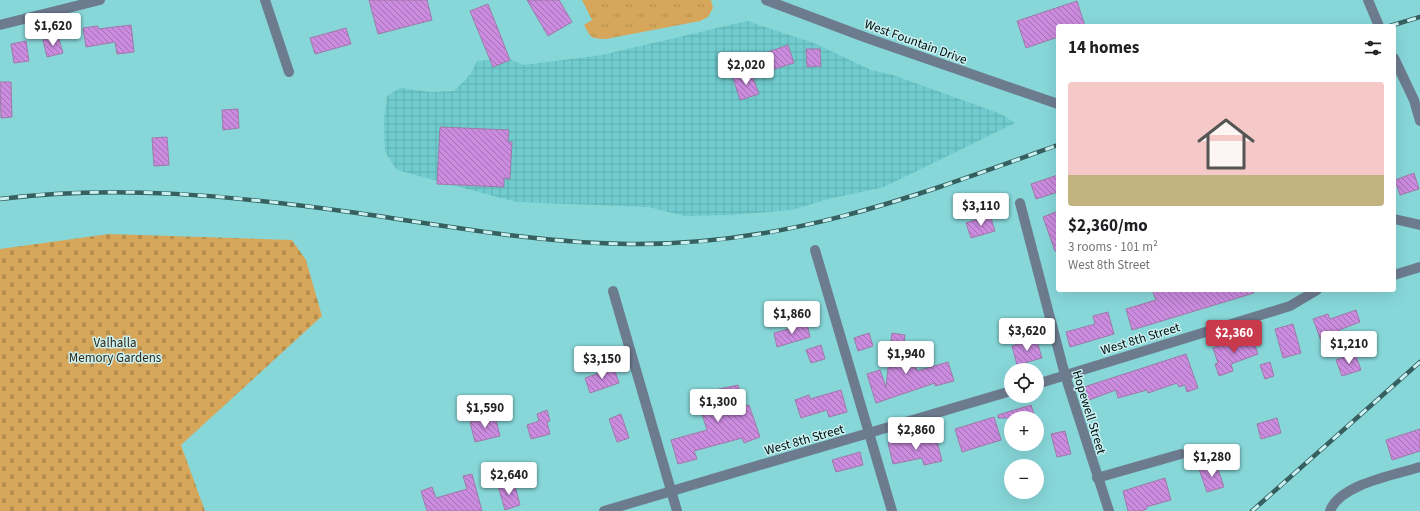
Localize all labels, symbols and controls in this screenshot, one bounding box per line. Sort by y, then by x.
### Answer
pin: $1,620 [20,13,86,47]
street label: West Fountain Drive [862,15,970,69]
text: $1,620 [34,17,72,35]
text: 14 homes [1068,36,1139,60]
icon: filters [1362,37,1384,59]
pin: $2,020 [713,52,779,86]
text: $2,020 [727,56,765,74]
icon: home [1190,108,1262,180]
pin: $3,110 [948,193,1014,227]
text: $3,110 [962,197,1000,215]
text: $2,360/mo [1068,214,1148,238]
text: 3 rooms · 101 m² [1068,238,1158,256]
text: West 8th Street [1068,256,1150,274]
pin: $1,860 [759,301,825,335]
text: $1,860 [773,305,811,323]
pin: $3,620 [994,318,1060,352]
street label: West 8th Street [1098,318,1183,360]
pin: $2,360 [1201,320,1267,354]
text: $3,620 [1008,322,1046,340]
text: $2,360 [1215,324,1253,342]
pin: $1,210 [1316,331,1382,365]
park label: Valhalla Memory Gardens [69,334,162,367]
text: $1,210 [1330,335,1368,353]
pin: $1,940 [873,341,939,375]
text: $1,940 [887,345,925,363]
pin: $3,150 [569,346,635,380]
text: $3,150 [583,350,621,368]
map controls [1004,363,1044,499]
button: locate [1004,363,1044,403]
street label: Hopewell Street [1068,368,1111,457]
pin: $1,300 [685,389,751,423]
text: $1,300 [699,393,737,411]
pin: $1,590 [452,395,518,429]
text: $1,590 [466,399,504,417]
button: + [1004,411,1044,451]
pin: $2,860 [883,417,949,451]
street label: West 8th Street [762,420,847,460]
text: $2,860 [897,421,935,439]
pin: $1,280 [1179,444,1245,478]
text: $1,280 [1193,448,1231,466]
button: − [1004,459,1044,499]
pin: $2,640 [476,462,542,496]
text: $2,640 [490,466,528,484]

